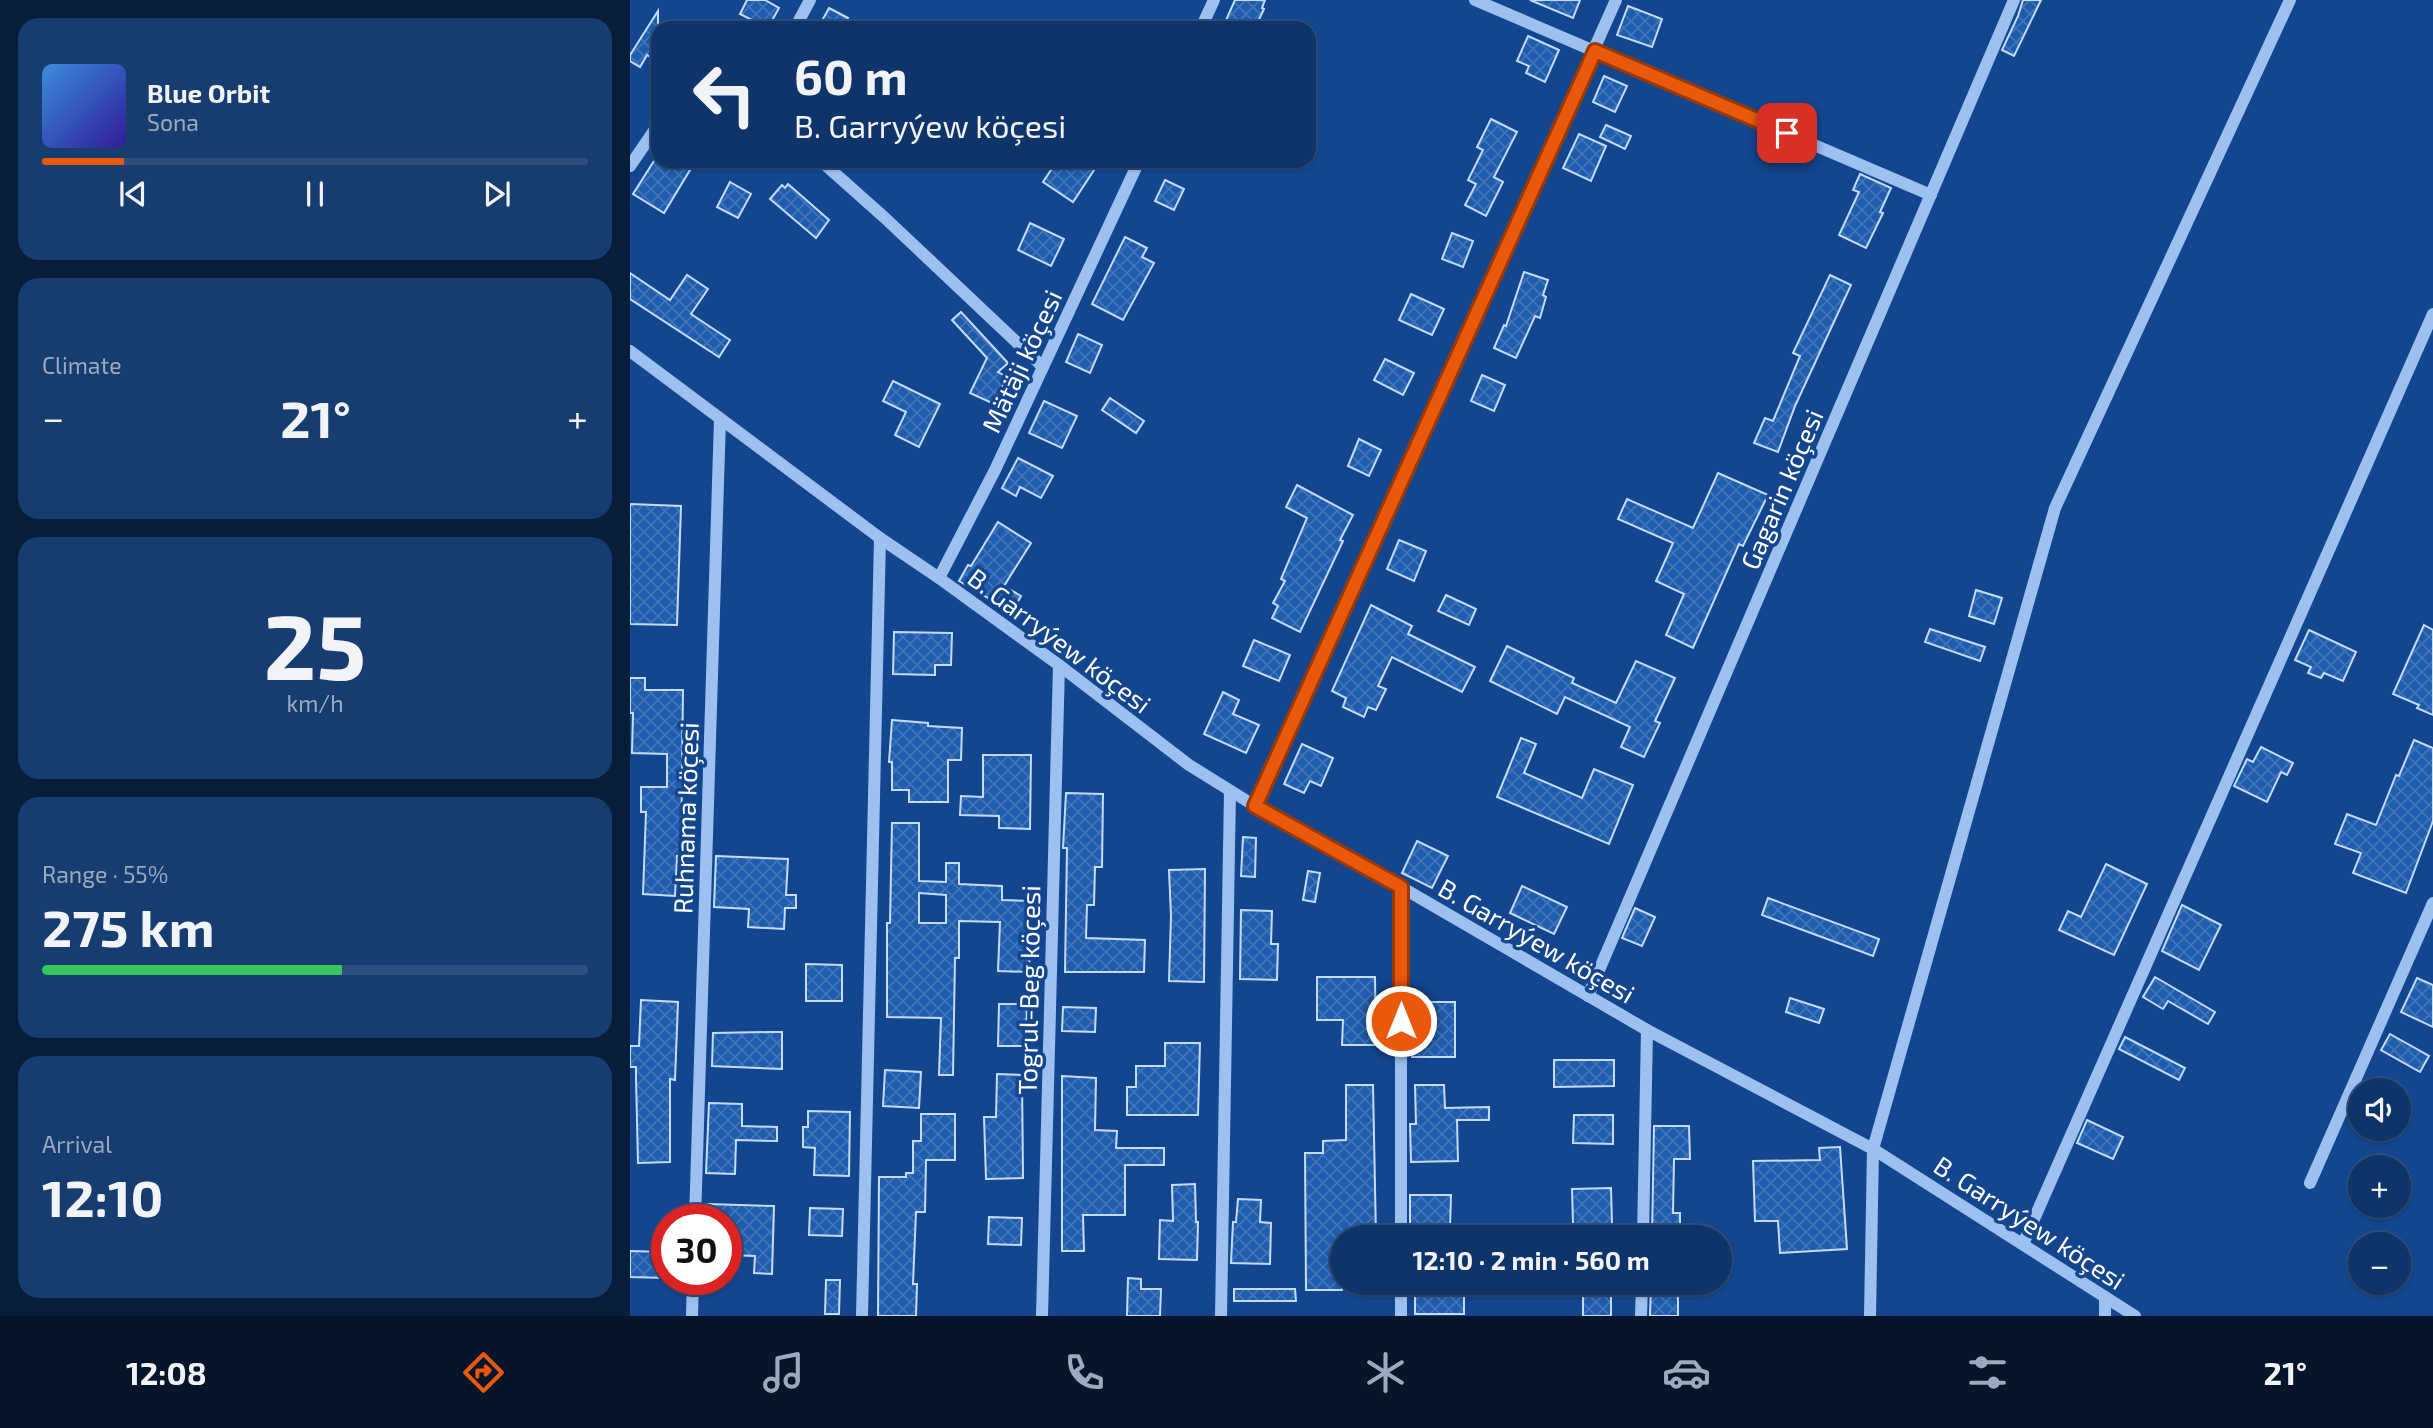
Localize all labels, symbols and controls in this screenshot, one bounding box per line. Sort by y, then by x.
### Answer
text: 60 m [794,46,908,105]
icon: left [679,49,770,140]
text: Blue Orbit [147,77,270,108]
pin [1757,103,1817,163]
text: B. Garryýew köçesi [794,106,1066,144]
text: Sona [147,108,199,136]
icon: arrive [1768,114,1806,152]
icon: previous [114,175,152,213]
icon: pause [296,175,334,213]
icon: next [478,175,516,213]
street label: Mätäji köçesi [974,285,1069,438]
text: Climate [42,351,122,379]
text: 21° [280,386,351,448]
text: − [42,394,64,440]
text: + [567,394,588,440]
street label: Gagarin köçesi [1733,404,1830,574]
street label: B. Garryýew köçesi [961,561,1158,721]
text: 25 [263,589,367,698]
text: km/h [286,689,344,717]
street label: Ruhnama köçesi [666,722,706,915]
text: Range · 55% [42,860,168,888]
street label: B. Garryýew köçesi [1433,871,1640,1010]
street label: Togrul-Beg köçesi [1011,885,1047,1095]
text: 275 km [42,895,214,957]
position arrow [1364,984,1438,1058]
map controls [2348,1078,2411,1295]
button: sound [2348,1078,2411,1141]
text: Arrival [42,1130,112,1158]
street label: B. Garryýew köçesi [1928,1149,2131,1297]
button: + [2348,1155,2411,1218]
text: 12:10 [42,1165,163,1227]
speed limit sign: 30 [651,1204,742,1295]
button: − [2348,1232,2411,1295]
text: 12:10 · 2 min · 560 m [1412,1244,1650,1275]
icon: directions [459,1348,508,1397]
icon: music [759,1348,808,1397]
icon: phone [1060,1348,1109,1397]
icon: climate [1361,1348,1410,1397]
icon: car [1662,1348,1711,1397]
icon: filters [1963,1348,2012,1397]
text: 12:08 [126,1353,207,1391]
text: 21° [2264,1353,2307,1391]

